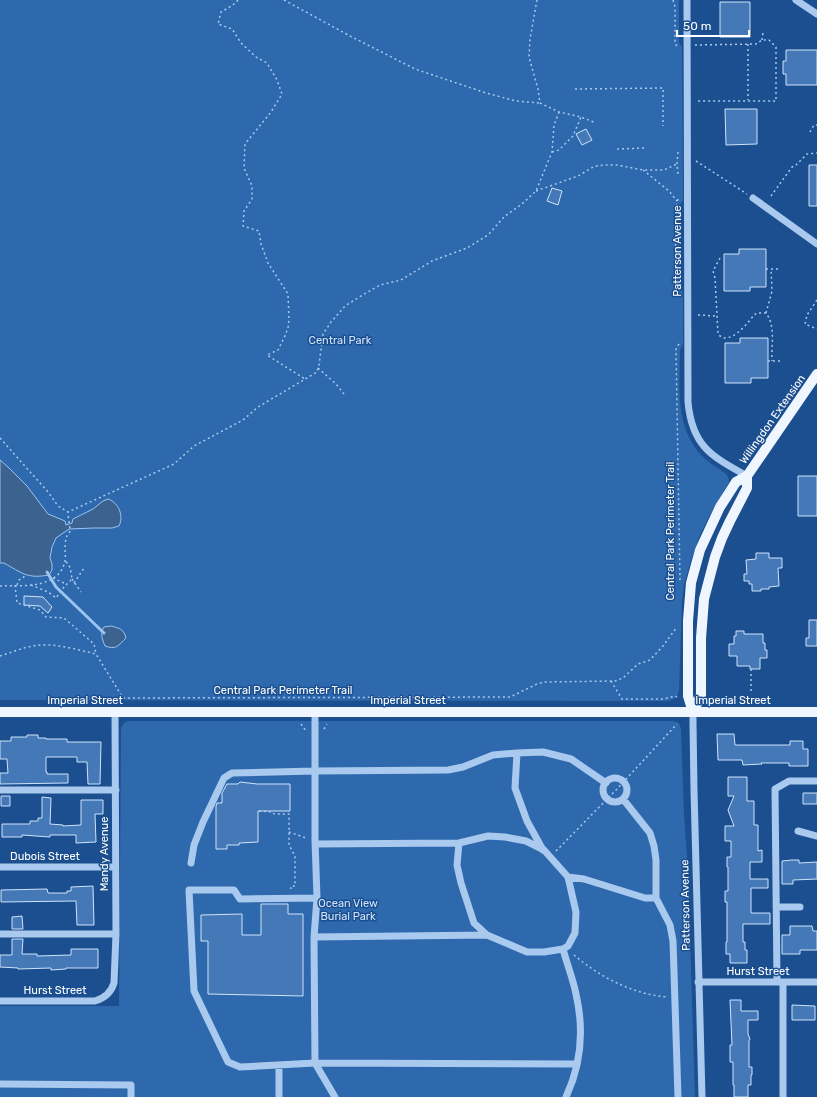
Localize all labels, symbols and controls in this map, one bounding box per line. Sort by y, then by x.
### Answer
scale bar [677,12,749,38]
text: 50 m [683,19,711,33]
street label: Patterson Avenue [671,205,684,297]
park label: Central Park [309,334,372,347]
street label: Willingdon Extension [737,372,808,466]
street label: Central Park Perimeter Trail [664,461,677,601]
street label: Central Park Perimeter Trail [213,684,353,697]
street label: Imperial Street [47,694,123,707]
street label: Imperial Street [370,694,446,707]
street label: Imperial Street [695,694,771,707]
street label: Mandy Avenue [98,817,111,891]
street label: Dubois Street [10,850,81,863]
street label: Patterson Avenue [678,859,693,951]
park label: Ocean View Burial Park [318,897,378,923]
street label: Hurst Street [726,965,790,978]
street label: Hurst Street [23,984,87,997]

